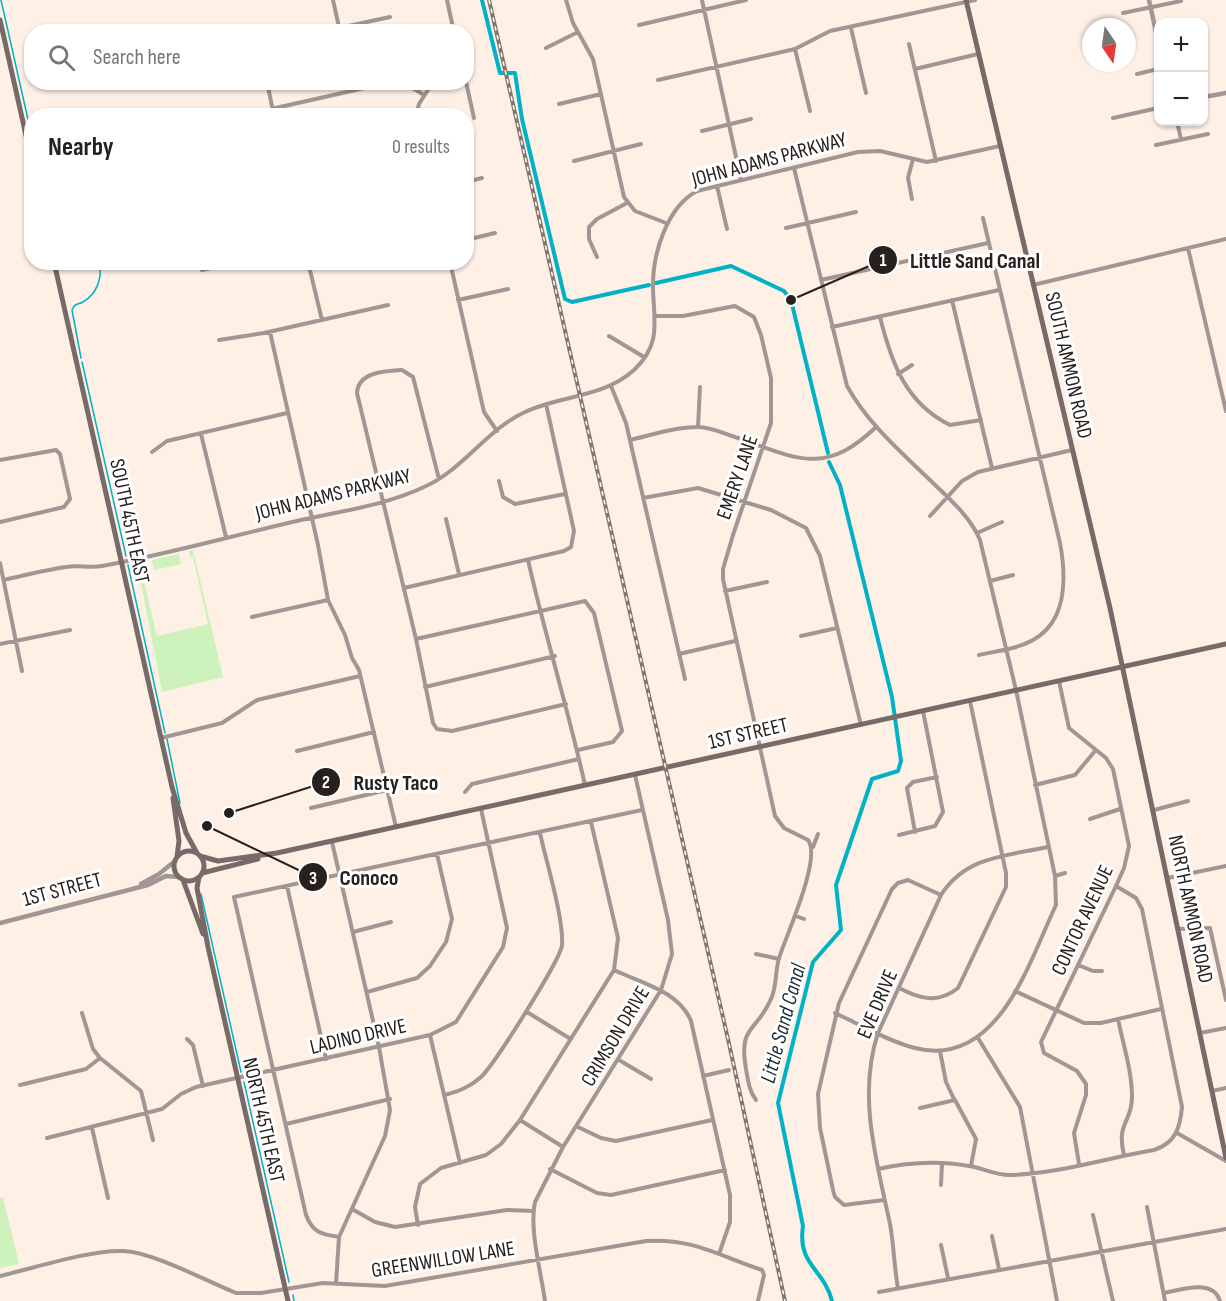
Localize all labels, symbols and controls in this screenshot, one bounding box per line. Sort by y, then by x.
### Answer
north arrow [1082,18,1136,72]
map controls [1154,18,1208,126]
button: + [1154,18,1208,72]
search box [24,24,474,90]
icon: search [45,41,78,74]
text: Search here [93,44,180,71]
button: − [1154,72,1208,126]
street label: JOHN ADAMS PARKWAY [688,127,849,192]
text: Nearby [48,132,114,163]
text: 0 results [392,135,450,159]
callout: Little Sand Canal [868,240,1052,280]
text: Little Sand Canal [910,248,1040,275]
text: 1 [879,250,887,271]
street label: SOUTH AMMON ROAD [1039,289,1098,441]
street label: EMERY LANE [711,432,764,523]
street label: SOUTH 45TH EAST [104,456,155,586]
street label: JOHN ADAMS PARKWAY [252,463,414,526]
street label: 1ST STREET [706,712,791,755]
callout: Rusty Taco [311,762,450,802]
text: Rusty Taco [354,770,438,797]
text: 2 [322,772,330,793]
street label: NORTH AMMON ROAD [1163,833,1218,985]
callout: Conoco [298,857,411,897]
street label: CONTOR AVENUE [1046,861,1119,979]
text: Conoco [340,865,398,892]
street label: 1ST STREET [20,867,105,912]
text: 3 [309,868,317,889]
water label: Little Sand Canal [755,960,813,1086]
street label: EVE DRIVE [852,966,903,1042]
street label: CRIMSON DRIVE [576,982,655,1091]
street label: LADINO DRIVE [307,1013,409,1060]
street label: NORTH 45TH EAST [237,1055,290,1186]
street label: GREENWILLOW LANE [370,1236,517,1283]

